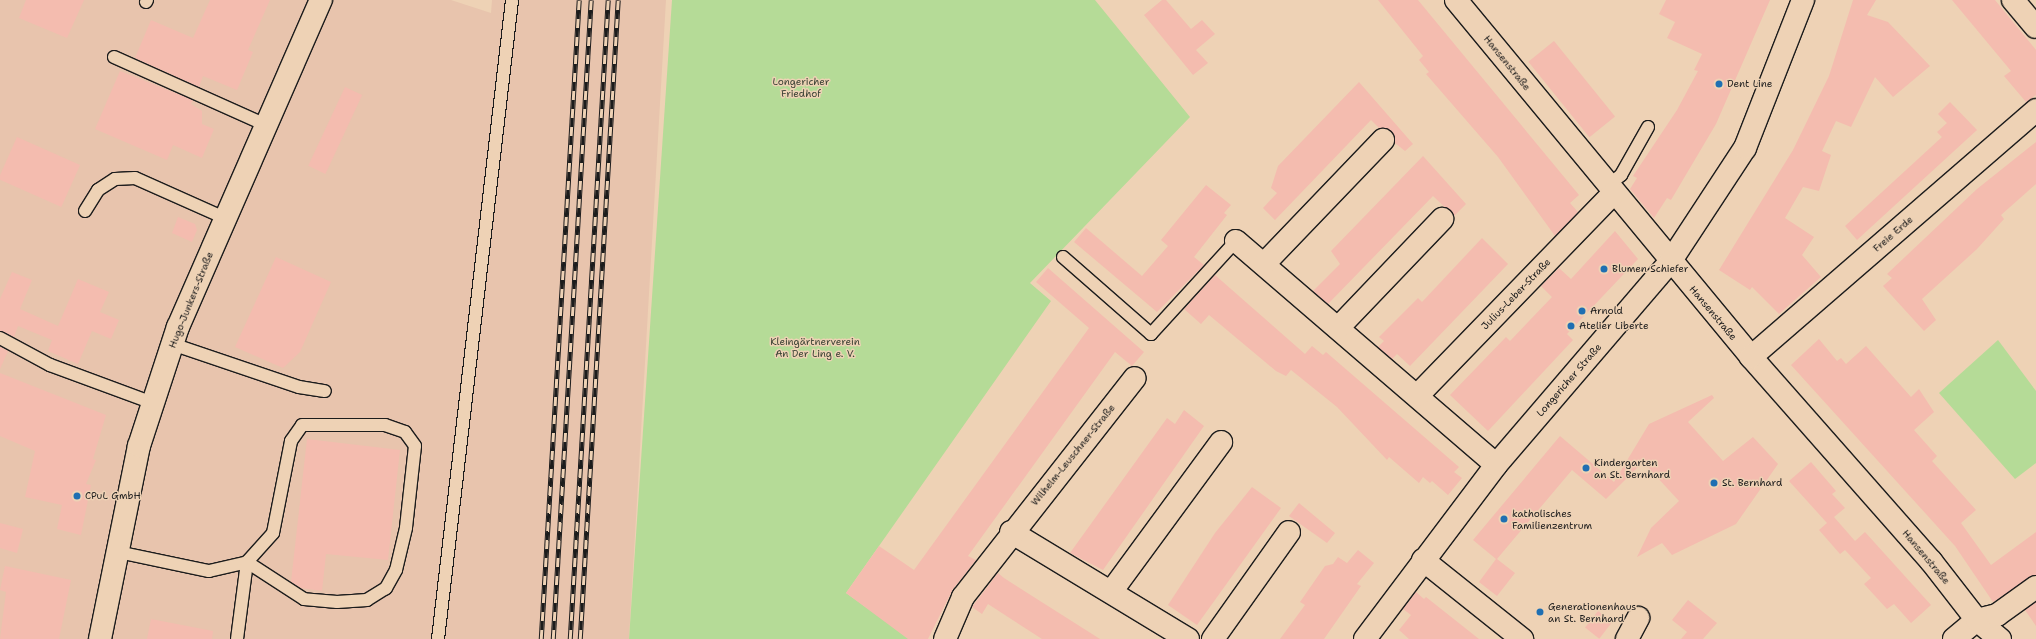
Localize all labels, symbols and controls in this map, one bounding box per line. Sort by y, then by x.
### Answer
street label: Hansenstraße [1481,33,1533,93]
park label: Longericher Friedhof [772,75,830,98]
place label: Dent Line [1727,78,1773,90]
marker: Dent Line [1714,79,1724,89]
street label: Freie Erde [1871,214,1915,254]
street label: Hugo-Junkers-Straße [166,250,216,350]
street label: Julius-Leber-Straße [1479,256,1553,332]
place label: Blumen Schiefer [1612,263,1688,275]
marker: Blumen Schiefer [1599,264,1609,274]
street label: Hansenstraße [1687,283,1739,343]
place label: Arnold [1590,305,1623,317]
marker: Arnold [1577,306,1587,316]
place label: Atelier Liberte [1579,320,1649,332]
marker: Atelier Liberte [1566,321,1576,331]
park label: Kleingärtnerverein An Der Ling e. V. [770,335,860,358]
street label: Longericher Straße [1534,341,1604,419]
street label: Wilhelm-Leuschner-Straße [1029,402,1117,508]
place label: Kindergarten an St. Bernhard [1594,456,1670,480]
marker: Kindergarten an St. Bernhard [1581,463,1591,473]
place label: St. Bernhard [1722,477,1782,489]
marker: St. Bernhard [1709,478,1719,488]
place label: CPuL GmbH [85,490,141,502]
marker: CPuL GmbH [72,491,82,501]
place label: katholisches Familienzentrum [1512,507,1592,530]
marker: katholisches Familienzentrum [1499,514,1509,524]
street label: Hansenstraße [1900,527,1952,587]
place label: Generationenhaus an St. Bernhard [1548,600,1636,624]
marker: Generationenhaus an St. Bernhard [1535,607,1545,617]

